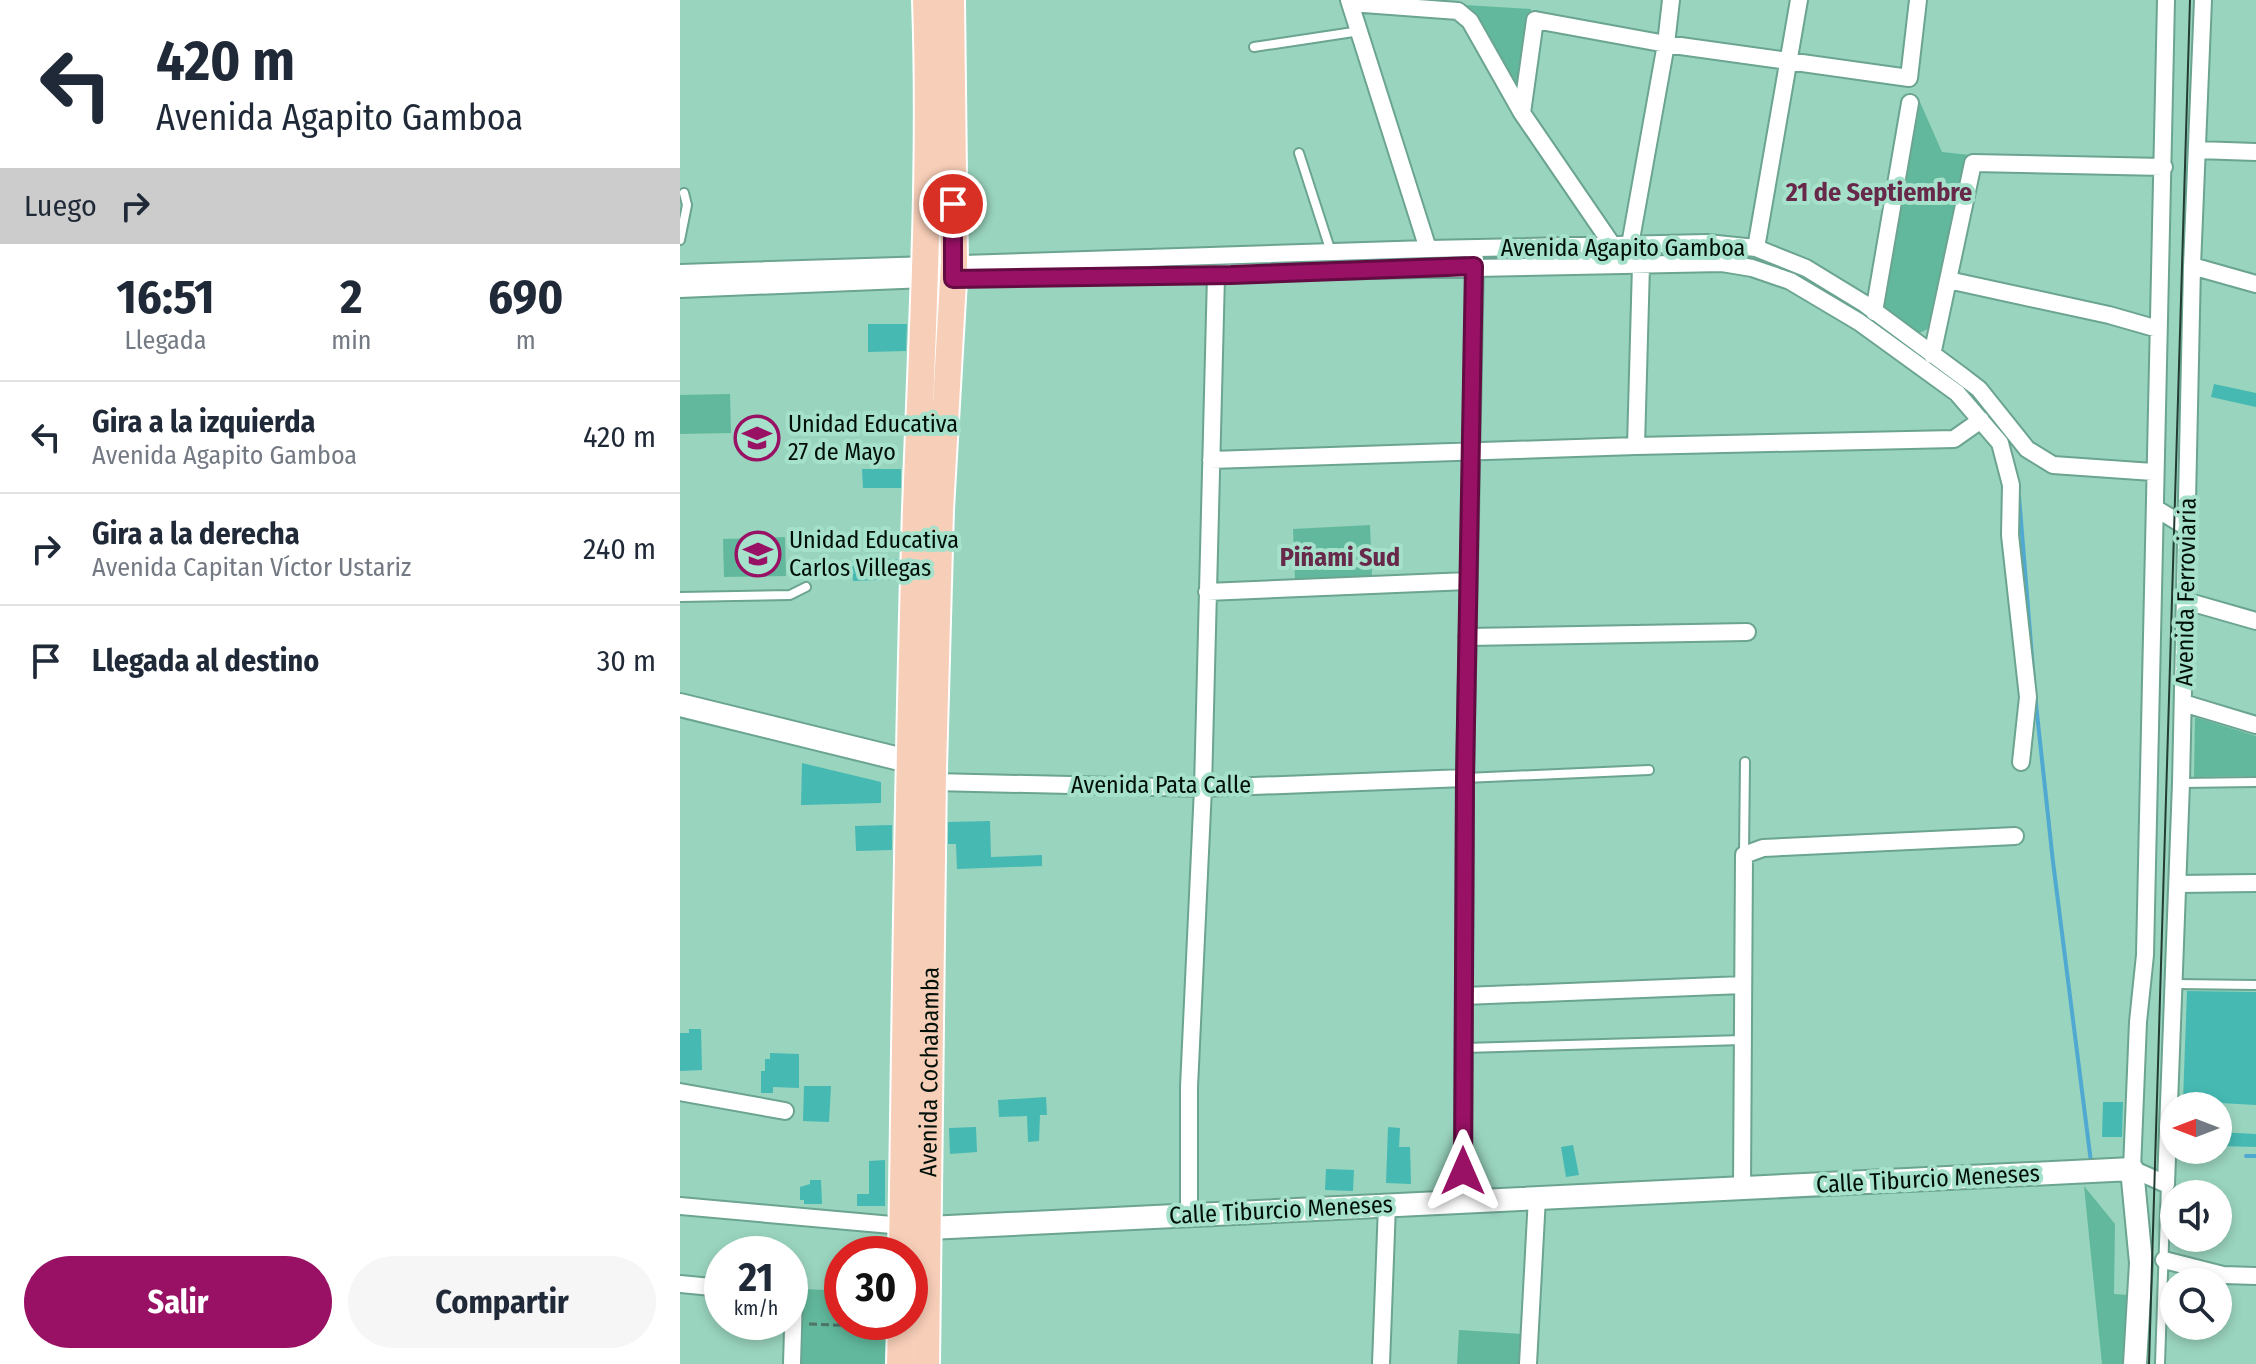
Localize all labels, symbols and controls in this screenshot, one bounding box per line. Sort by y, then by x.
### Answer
text: 420 m [156,28,295,95]
icon: left [24,32,128,136]
text: Avenida Agapito Gamboa [156,96,523,140]
pin [919,170,987,238]
district label: 21 de Septiembre [1785,177,1972,208]
icon: arrive [931,182,975,226]
icon: right [113,184,157,228]
text: Luego [24,188,97,224]
street label: Avenida Agapito Gamboa [1501,234,1745,262]
text: 16:51 [117,268,215,326]
text: 2 [340,268,362,326]
text: 690 [488,268,563,326]
text: Llegada [125,325,207,356]
text: min [331,325,371,356]
text: m [516,325,536,356]
text: Gira a la izquierda [92,404,315,440]
place label: Unidad Educativa 27 de Mayo [788,410,958,466]
school or university icon: Unidad Educativa 27 de Mayo [733,414,781,462]
icon: left [24,415,68,459]
text: 420 m [583,419,656,455]
text: Avenida Agapito Gamboa [92,440,357,471]
street label: Avenida Ferroviaria [2170,497,2202,687]
text: Gira a la derecha [92,516,300,552]
place label: Unidad Educativa Carlos Villegas [789,526,959,582]
icon: right [24,527,68,571]
school or university icon: Unidad Educativa Carlos Villegas [734,530,782,578]
text: 240 m [583,531,656,567]
district label: Piñami Sud [1280,542,1400,573]
text: Avenida Capitan Víctor Ustariz [92,552,411,583]
icon: arrive [24,639,68,683]
text: Llegada al destino [92,643,319,679]
text: 30 m [597,643,656,679]
street label: Avenida Pata Calle [1071,771,1251,799]
street label: Avenida Cochabamba [914,967,945,1177]
north arrow [2160,1092,2232,1164]
map controls [2160,1092,2232,1340]
position arrow [1421,1129,1505,1213]
street label: Calle Tiburcio Meneses [1815,1159,2041,1199]
button: sound [2160,1180,2232,1252]
street label: Calle Tiburcio Meneses [1168,1190,1394,1230]
speed limit sign: 30 [824,1236,928,1340]
text: 21 [739,1254,773,1302]
button: Salir [24,1256,332,1348]
button: Compartir [348,1256,656,1348]
button: search [2160,1268,2232,1340]
text: km/h [734,1296,778,1320]

